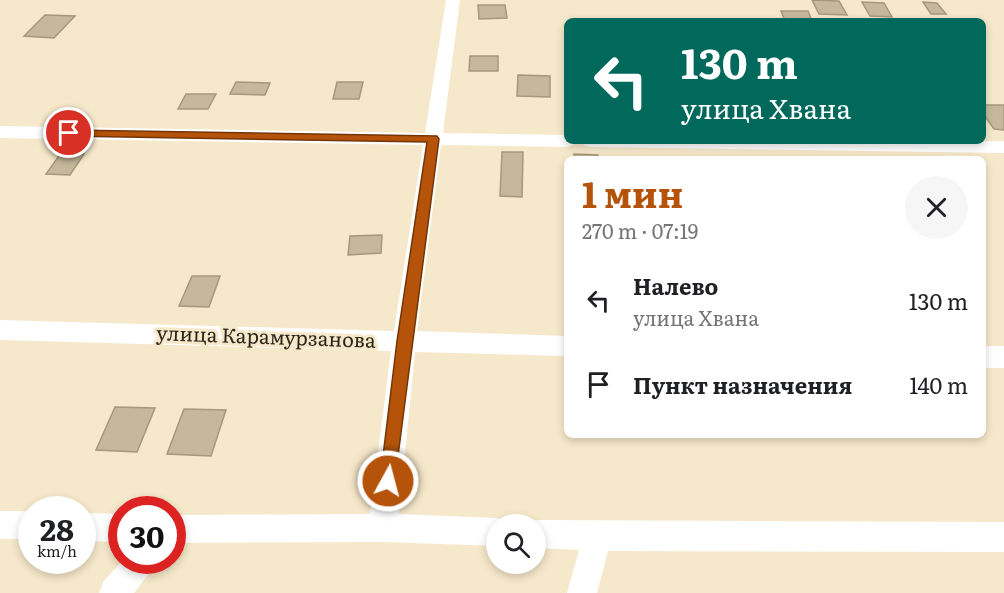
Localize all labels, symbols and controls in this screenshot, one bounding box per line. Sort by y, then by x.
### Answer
text: 130 m [681,30,798,92]
icon: left [582,42,660,120]
text: улица Хвана [681,87,851,127]
pin [43,107,94,158]
icon: arrive [52,116,85,149]
text: 1 мин [582,166,683,219]
button: close [905,176,968,239]
text: 270 m · 07:19 [582,215,698,245]
text: Налево [633,269,718,302]
icon: left [582,284,615,317]
text: 130 m [909,284,968,317]
text: улица Хвана [633,302,759,332]
street label: улица Карамурзанова [156,316,377,354]
icon: arrive [582,368,615,401]
text: Пункт назначения [633,368,852,401]
text: 140 m [909,368,968,401]
position arrow [356,449,420,513]
speed limit sign: 30 [108,496,186,574]
text: 28 [40,506,74,550]
map controls [486,514,546,574]
button: search [486,514,546,574]
text: km/h [37,539,77,562]

